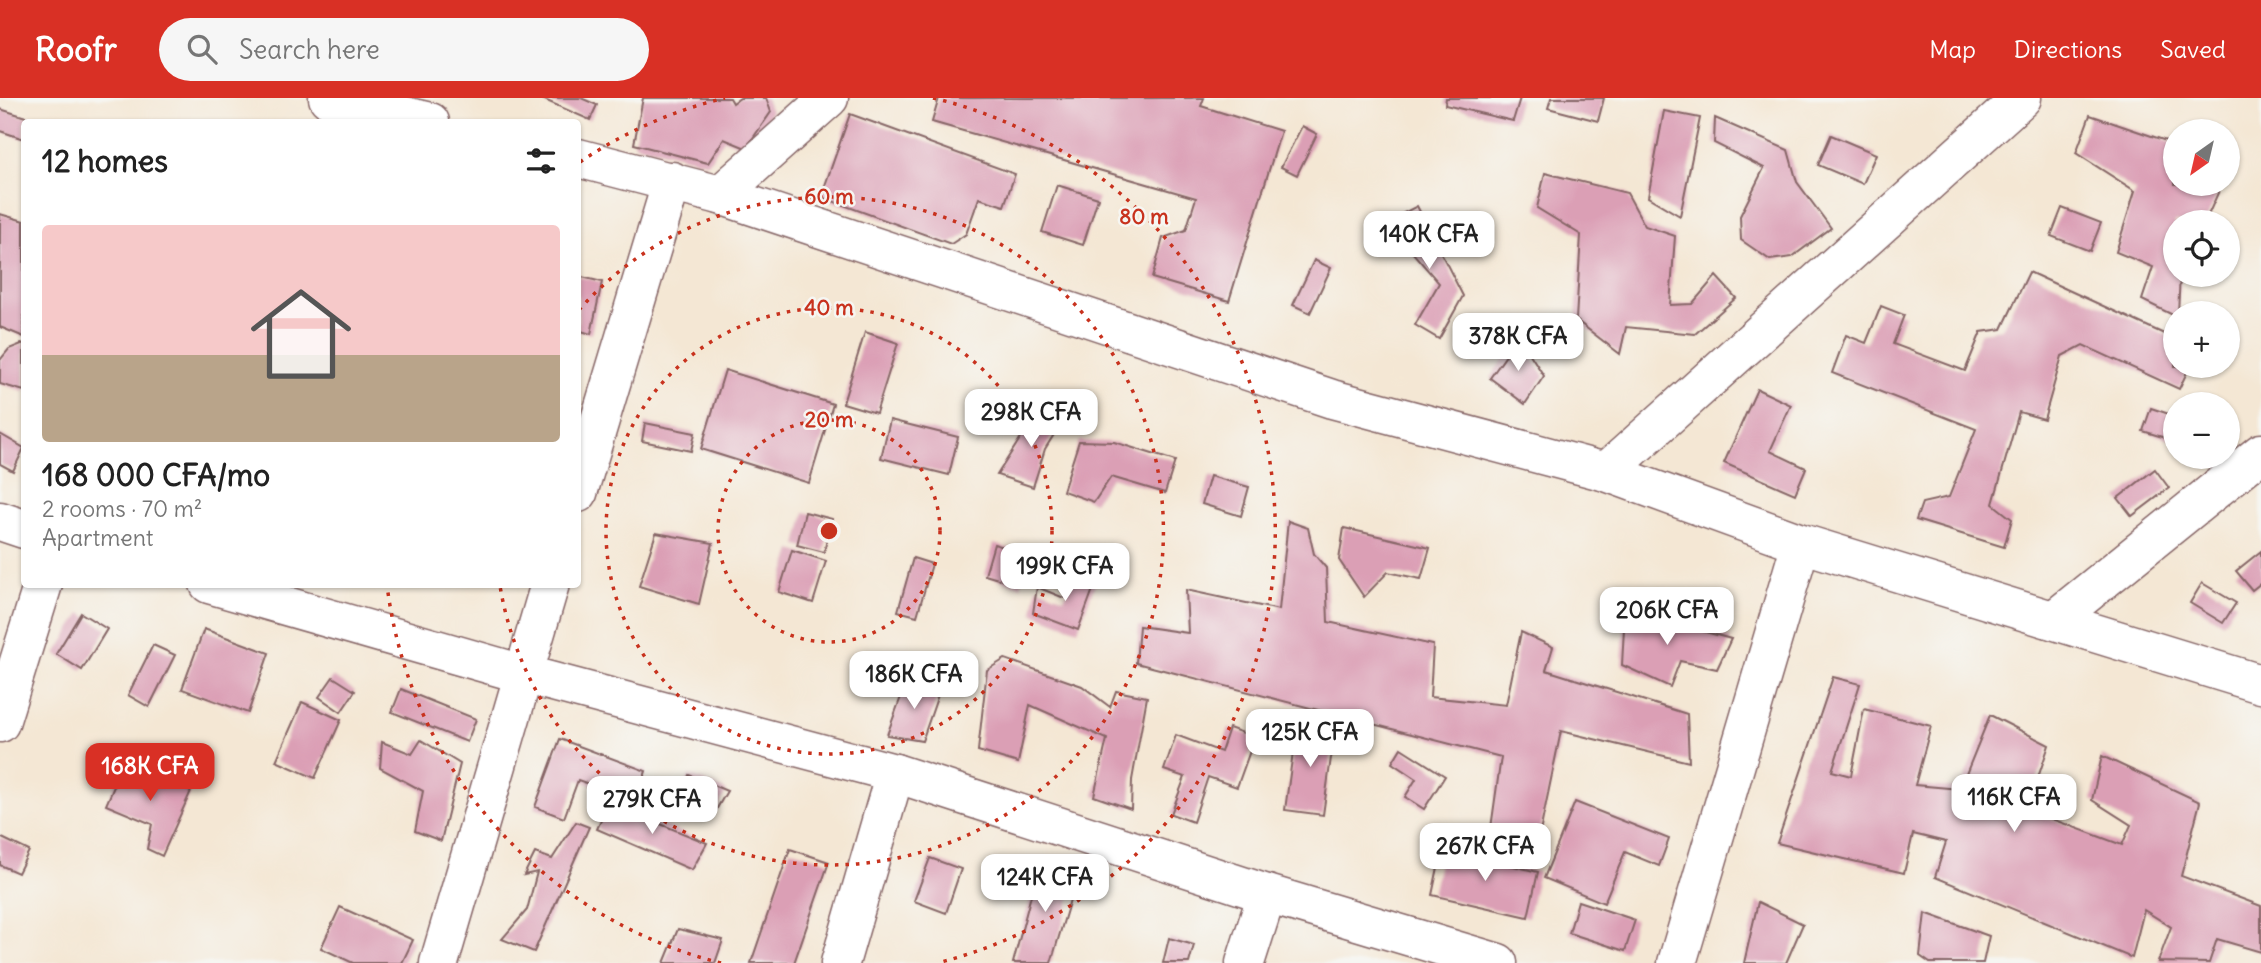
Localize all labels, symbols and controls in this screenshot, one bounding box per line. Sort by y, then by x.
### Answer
search box [159,18,649,81]
text: Roofr [35,28,117,70]
icon: search [183,30,221,68]
text: Search here [239,33,380,66]
text: Map [1929,34,1976,64]
text: Directions [2014,34,2122,64]
text: Saved [2160,34,2226,64]
north arrow [2163,119,2240,196]
map controls [2163,119,2240,469]
text: 12 homes [42,142,168,180]
icon: filters [522,142,560,180]
text: 60 m [804,183,854,210]
text: 80 m [1119,203,1169,230]
button: locate [2163,210,2240,287]
pin: 140K CFA [1357,212,1501,271]
text: 140K CFA [1380,219,1479,248]
icon: home [238,271,364,397]
text: 40 m [804,294,854,321]
button: + [2163,301,2240,378]
pin: 378K CFA [1446,314,1590,373]
text: 378K CFA [1468,321,1568,350]
pin: 298K CFA [959,390,1103,449]
button: − [2163,392,2240,469]
text: 298K CFA [981,397,1081,426]
text: 20 m [805,406,854,433]
text: 168 000 CFA/mo [42,456,270,494]
text: 2 rooms · 70 m² [42,494,202,523]
centre of rings [817,519,841,543]
text: Apartment [42,523,154,552]
pin: 199K CFA [993,544,1137,603]
text: 199K CFA [1016,551,1114,580]
pin: 206K CFA [1595,588,1739,647]
text: 206K CFA [1616,595,1718,624]
pin: 186K CFA [842,652,986,711]
text: 186K CFA [865,659,963,688]
pin: 125K CFA [1238,710,1382,769]
text: 125K CFA [1262,717,1358,746]
pin: 168K CFA [78,744,222,803]
text: 168K CFA [101,751,199,780]
pin: 116K CFA [1942,774,2086,834]
pin: 279K CFA [580,776,724,836]
text: 116K CFA [1968,782,2060,811]
text: 279K CFA [603,784,701,813]
pin: 267K CFA [1413,824,1557,883]
text: 267K CFA [1436,831,1534,860]
pin: 124K CFA [973,854,1117,914]
text: 124K CFA [997,862,1093,891]

